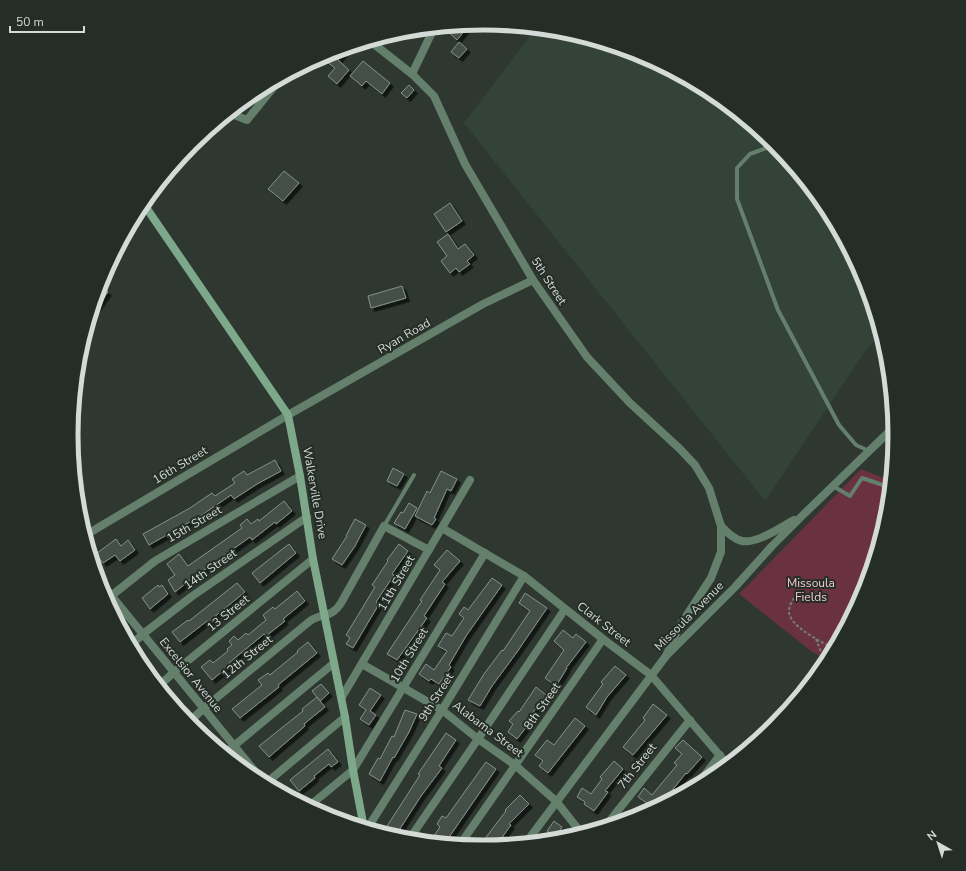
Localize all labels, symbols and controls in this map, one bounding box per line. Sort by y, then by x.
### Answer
scale bar [10,8,84,34]
text: 50 m [16,14,44,30]
street label: 5th Street [528,254,571,309]
street label: Ryan Road [375,315,433,357]
street label: 16th Street [150,442,211,488]
street label: Walkerville Drive [299,446,331,540]
street label: 15th Street [163,501,225,546]
street label: 14th Street [180,544,240,593]
street label: 11th Street [374,552,419,614]
park label: Missoula Fields [787,575,835,605]
street label: Missoula Avenue [651,578,727,654]
street label: 13 Street [203,590,253,635]
street label: Clark Street [574,598,635,651]
street label: 10th Street [386,624,432,685]
street label: 12th Street [218,631,276,682]
street label: Excelsior Avenue [156,634,226,716]
street label: 9th Street [415,669,458,724]
street label: 8th Street [520,679,565,733]
street label: Alabama Street [449,697,527,761]
street label: 7th Street [614,739,660,792]
north arrow [918,823,958,863]
text: N [924,827,940,844]

